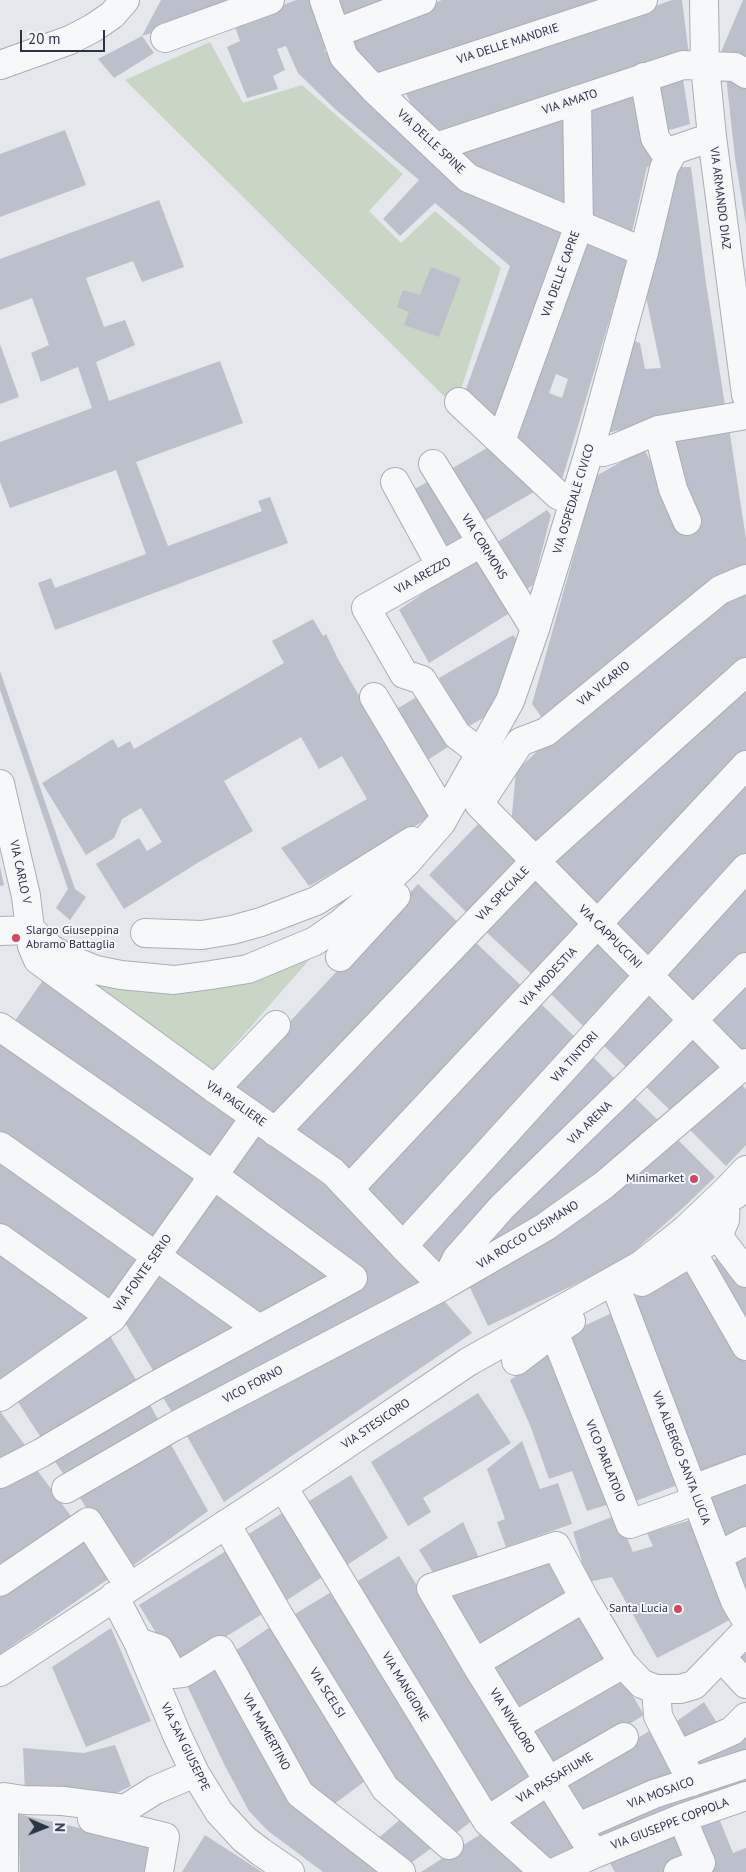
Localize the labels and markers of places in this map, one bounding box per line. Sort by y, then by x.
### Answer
place label: Slargo Giuseppina Abramo Battaglia [26,924,119,952]
marker: Slargo Giuseppina Abramo Battaglia [10,932,22,944]
place label: Minimarket [626,1172,684,1186]
marker: Minimarket [688,1173,700,1185]
place label: Santa Lucia [609,1602,668,1616]
marker: Santa Lucia [672,1603,684,1615]

